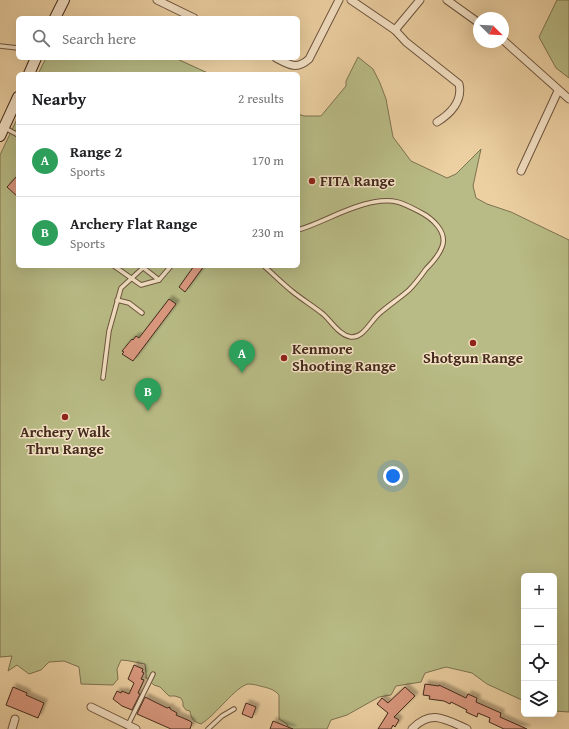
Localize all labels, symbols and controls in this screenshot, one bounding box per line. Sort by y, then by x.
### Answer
north arrow [473,12,509,48]
search box [16,16,300,60]
icon: search [30,27,52,49]
text: Search here [62,28,136,49]
text: Nearby [32,86,86,111]
text: 2 results [238,89,284,108]
text: Range 2 [70,141,122,162]
text: A [41,151,49,170]
text: 170 m [252,151,284,170]
text: Sports [70,162,105,181]
place label: FITA Range [320,170,395,191]
marker: FITA Range [307,176,317,186]
text: Archery Flat Range [70,213,197,234]
text: B [41,223,49,242]
text: 230 m [252,223,284,242]
text: Sports [70,234,105,253]
place label: Kenmore Shooting Range [292,338,396,376]
marker: Shotgun Range [468,338,478,348]
pin: A [229,340,255,373]
place label: Shotgun Range [423,347,523,368]
marker: Kenmore Shooting Range [279,353,289,363]
pin: B [135,378,161,411]
marker: Archery Walk Thru Range [60,412,70,422]
place label: Archery Walk Thru Range [20,421,111,459]
your location [383,466,403,486]
map controls [521,573,557,717]
button: + [521,573,557,609]
button: − [521,609,557,645]
button: locate [521,645,557,681]
button: layers [521,681,557,717]

